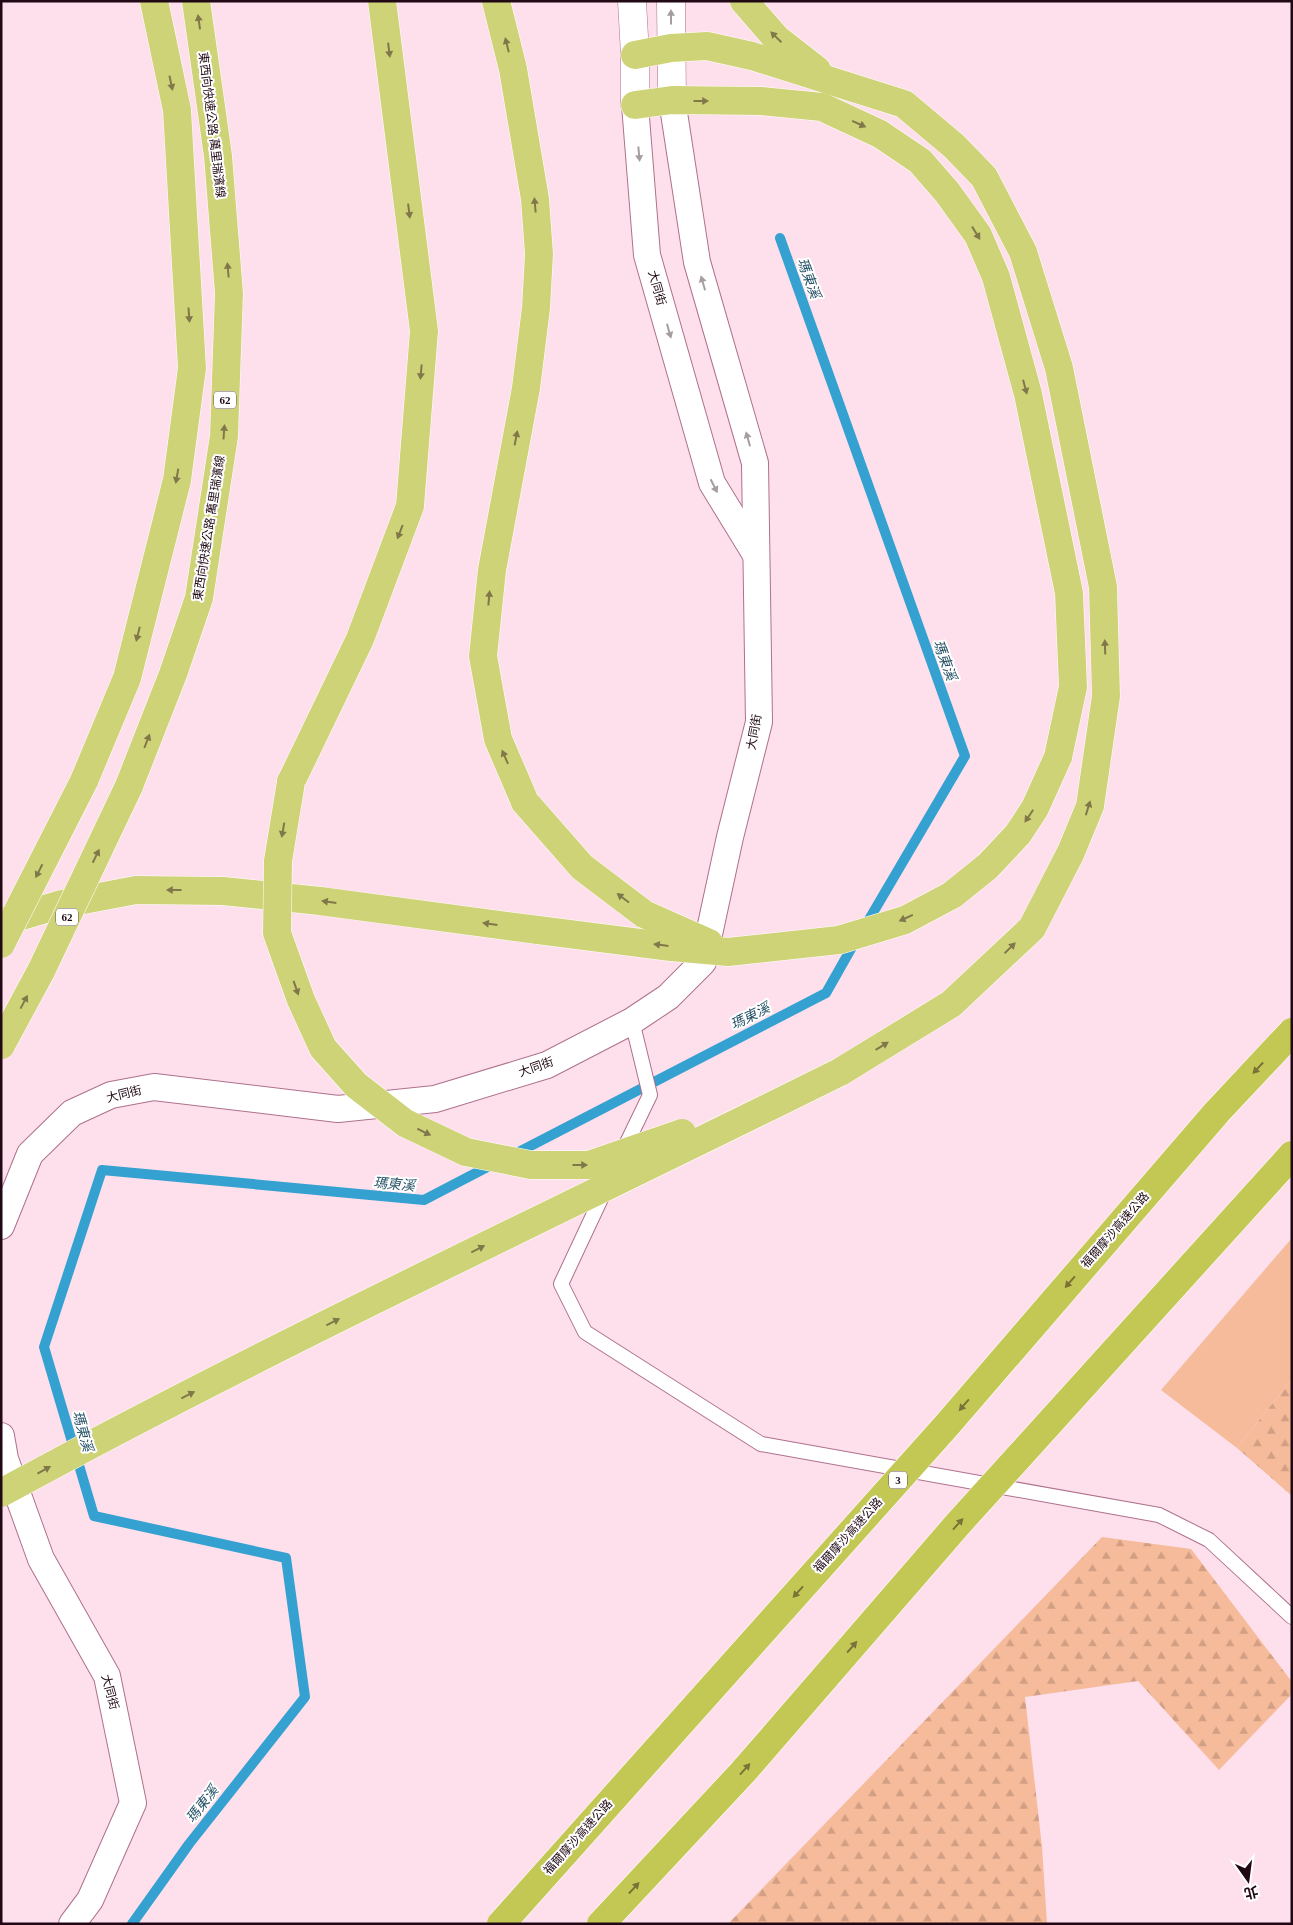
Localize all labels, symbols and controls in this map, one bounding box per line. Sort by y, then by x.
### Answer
one-way arrow [667,8,675,24]
one-way arrow [194,13,202,29]
one-way arrow [771,31,783,43]
one-way arrow [503,38,511,53]
one-way arrow [385,42,393,58]
street label: 東西向快速公路 萬里瑞濱線 [196,51,228,199]
one-way arrow [168,76,176,92]
one-way arrow [693,97,709,105]
one-way arrow [852,121,866,129]
one-way arrow [635,146,643,162]
one-way arrow [531,197,539,213]
one-way arrow [405,203,413,219]
one-way arrow [971,226,981,239]
water label: 瑪東溪 [794,256,823,302]
one-way arrow [223,261,231,277]
street label: 大同街 [645,269,669,307]
one-way arrow [699,275,707,290]
one-way arrow [185,307,193,323]
one-way arrow [665,323,673,338]
one-way arrow [417,364,425,380]
one-way arrow [1022,379,1030,394]
road number: 62 [214,392,236,408]
one-way arrow [220,424,228,440]
one-way arrow [513,429,521,445]
one-way arrow [744,431,752,446]
street label: 東西向快速公路 萬里瑞濱線 [191,454,227,602]
one-way arrow [172,469,180,485]
one-way arrow [710,479,718,494]
one-way arrow [396,525,403,540]
one-way arrow [485,589,493,605]
one-way arrow [133,626,141,641]
water label: 瑪東溪 [930,638,959,684]
one-way arrow [1101,639,1109,655]
street label: 大同街 [744,713,764,751]
one-way arrow [143,733,151,748]
one-way arrow [501,750,509,764]
one-way arrow [1085,800,1093,815]
one-way arrow [1024,810,1034,823]
one-way arrow [278,822,286,838]
one-way arrow [91,849,100,864]
one-way arrow [35,864,43,878]
one-way arrow [166,886,182,894]
one-way arrow [616,893,630,903]
one-way arrow [321,898,337,906]
road number: 62 [56,909,78,926]
one-way arrow [899,915,913,923]
one-way arrow [482,920,498,928]
one-way arrow [652,941,668,949]
one-way arrow [1004,942,1016,954]
one-way arrow [293,981,300,996]
one-way arrow [20,995,28,1010]
water label: 瑪東溪 [728,999,774,1033]
one-way arrow [875,1042,888,1051]
street label: 大同街 [517,1055,555,1079]
one-way arrow [1252,1061,1264,1073]
street label: 大同街 [105,1083,143,1105]
one-way arrow [417,1128,431,1136]
one-way arrow [573,1161,589,1169]
water label: 瑪東溪 [372,1175,418,1194]
street label: 福爾摩沙高速公路 [1078,1189,1152,1271]
one-way arrow [471,1244,486,1253]
one-way arrow [1065,1275,1076,1288]
one-way arrow [326,1318,340,1326]
one-way arrow [181,1391,195,1399]
one-way arrow [959,1398,970,1411]
water label: 瑪東溪 [70,1409,96,1455]
one-way arrow [37,1466,51,1474]
road number: 3 [889,1472,907,1488]
street label: 福爾摩沙高速公路 [811,1495,885,1575]
one-way arrow [953,1518,964,1531]
one-way arrow [792,1585,804,1597]
one-way arrow [846,1640,857,1653]
street label: 大同街 [99,1673,121,1711]
one-way arrow [739,1764,751,1776]
water label: 瑪東溪 [184,1782,222,1825]
street label: 福爾摩沙高速公路 [541,1797,615,1877]
north arrow [1223,1855,1273,1905]
one-way arrow [628,1883,640,1895]
text: 北 [1242,1883,1260,1901]

